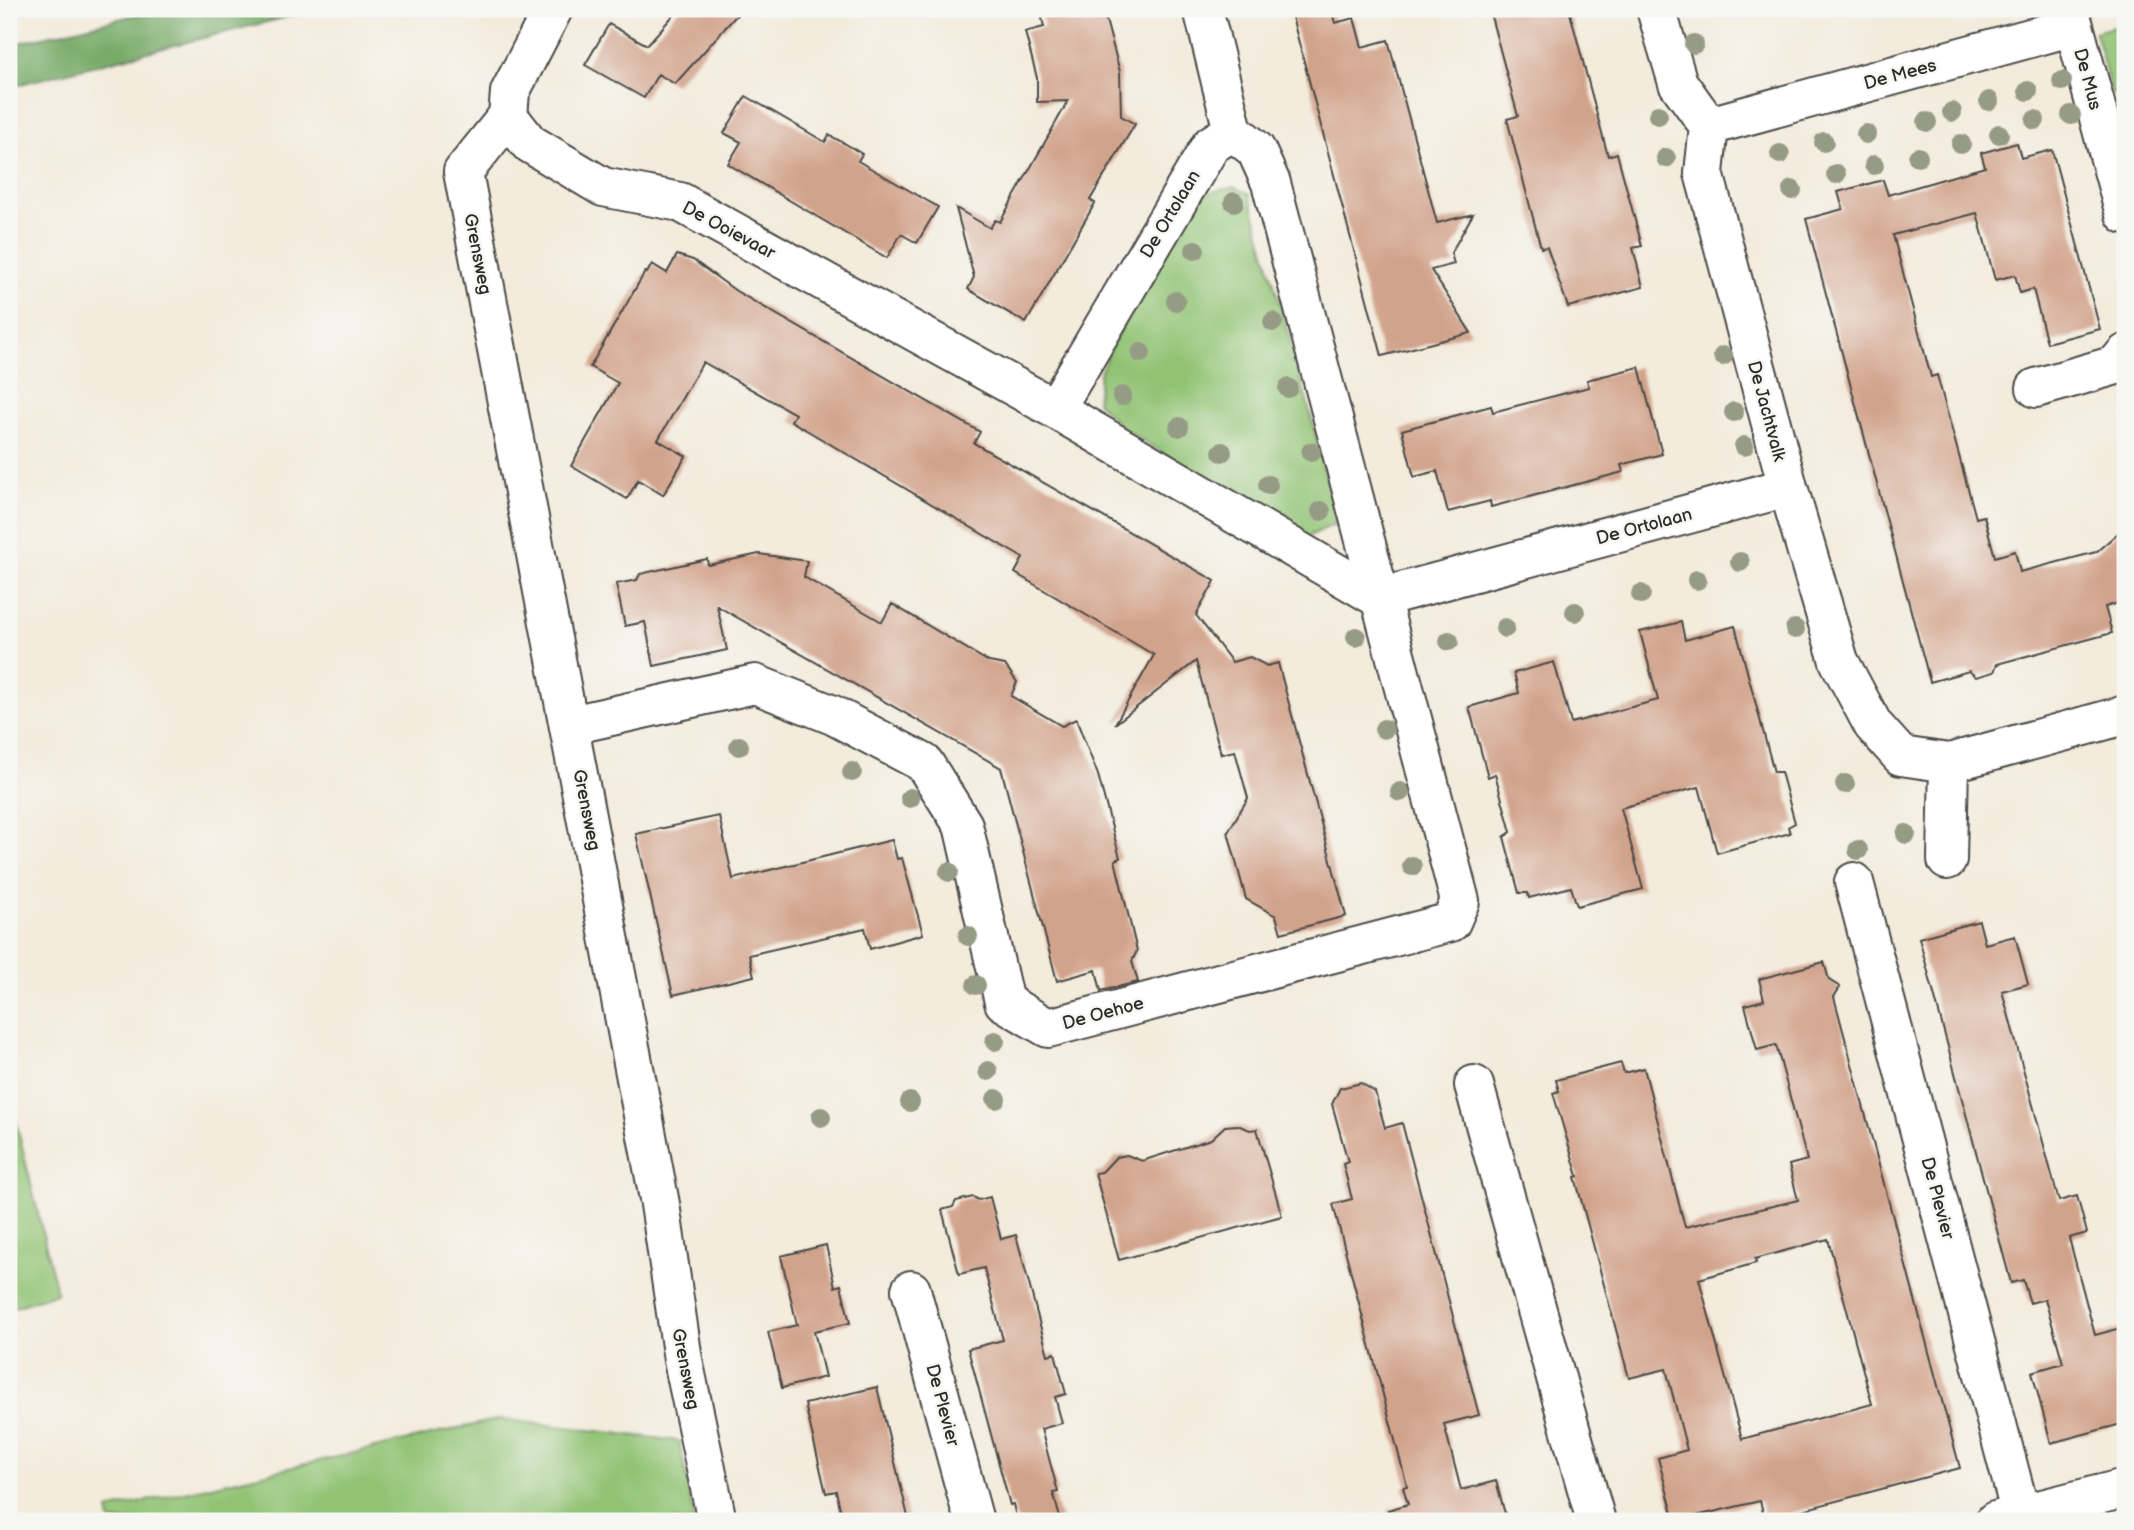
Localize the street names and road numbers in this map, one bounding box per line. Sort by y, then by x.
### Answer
street label: De Mus [2069,46,2106,112]
street label: De Mees [1862,55,1939,94]
street label: De Ortolaan [1136,167,1205,262]
street label: De Ooievaar [679,197,779,264]
street label: Grensweg [459,212,496,297]
street label: De Jachtvalk [1743,359,1790,464]
street label: De Ortolaan [1594,504,1694,549]
street label: Grensweg [568,768,605,853]
street label: De Oehoe [1060,992,1146,1034]
street label: De Plevier [1916,1155,1959,1242]
street label: Grensweg [667,1327,704,1412]
street label: De Plevier [921,1362,964,1449]

